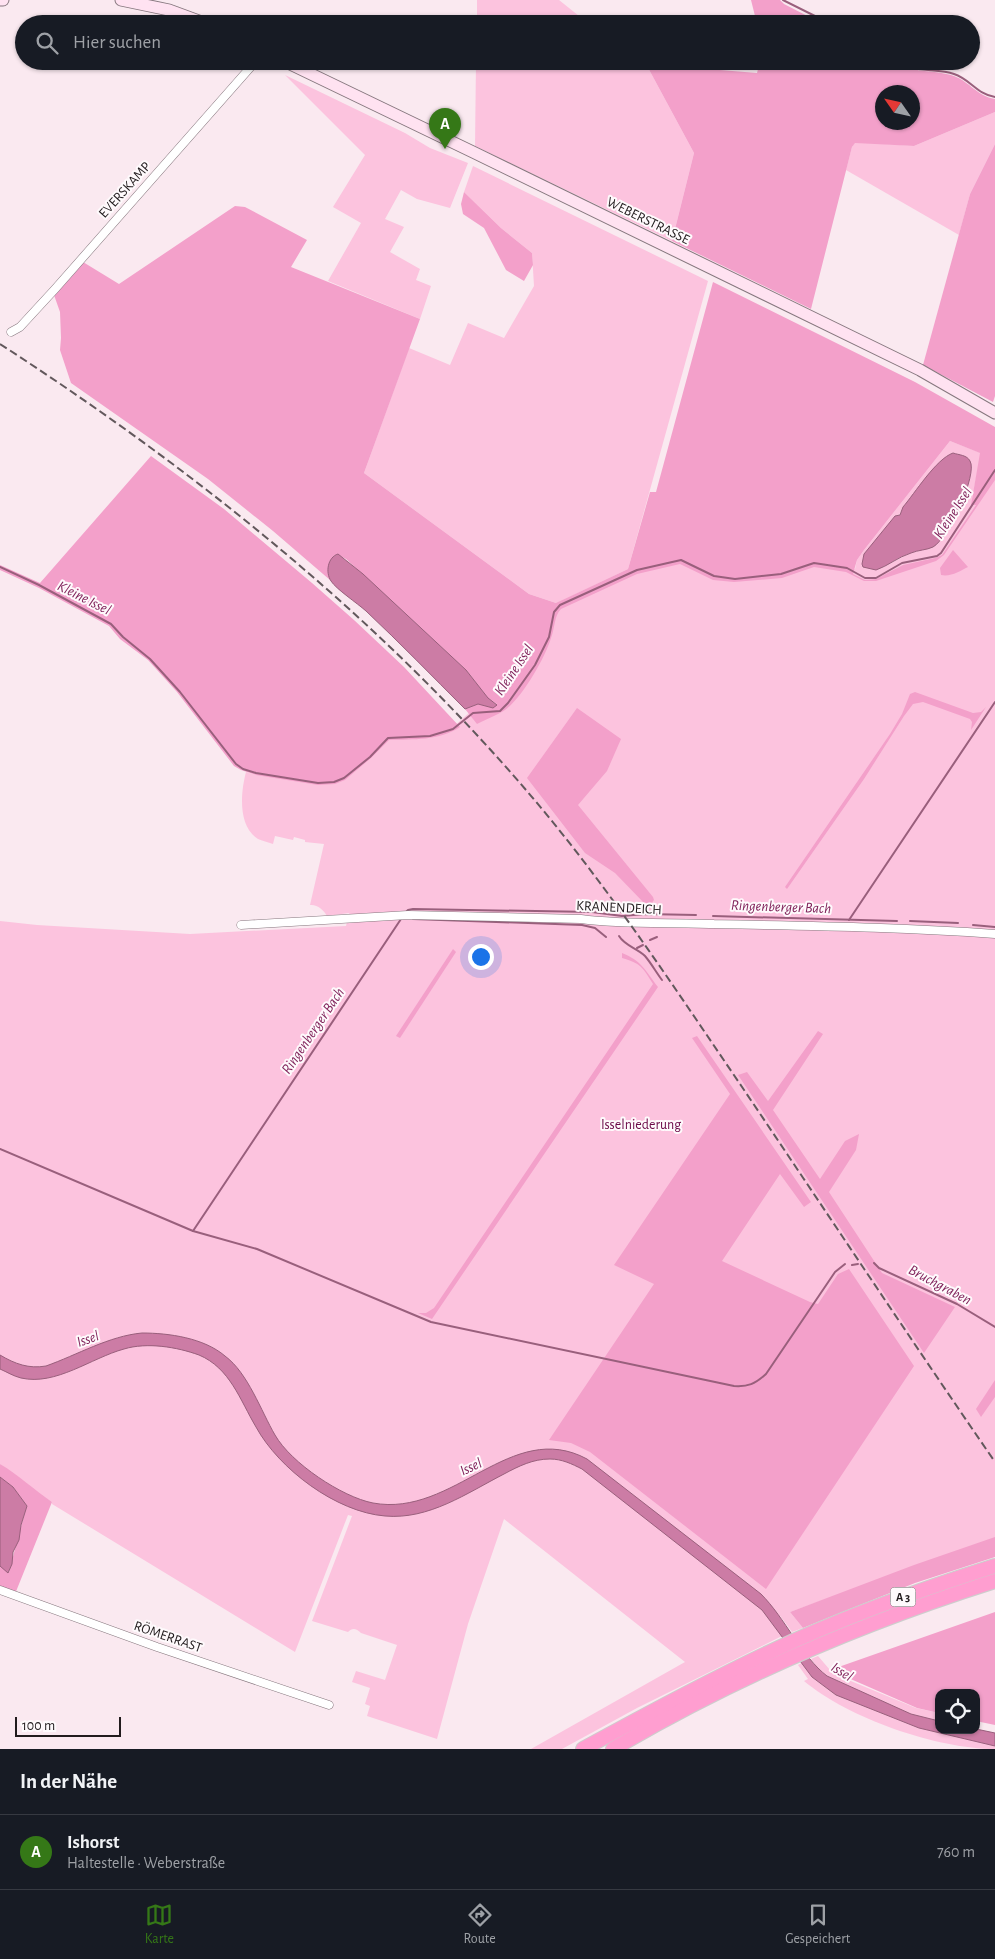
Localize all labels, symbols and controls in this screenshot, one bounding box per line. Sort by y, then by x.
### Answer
search box [15,15,980,70]
icon: search [33,29,61,57]
text: Hier suchen [73,33,161,52]
north arrow [875,85,920,130]
pin: A [429,108,461,149]
street label: EVERSKAMP [96,159,154,221]
street label: WEBERSTRASSE [604,195,692,247]
water label: Kleine Issel [931,484,975,541]
water label: Kleine Issel [55,578,113,618]
water label: Kleine Issel [492,642,537,698]
water label: Ringenberger Bach [731,898,831,916]
street label: KRANENDEICH [576,899,662,917]
your location [468,944,494,970]
water label: Ringenberger Bach [279,985,347,1077]
park label: Isselniederung [601,1118,681,1132]
water label: Bruchgraben [906,1262,974,1308]
water label: Issel [75,1328,101,1350]
water label: Issel [458,1455,485,1479]
road number: A 3 [890,1588,916,1606]
street label: RÖMERRAST [132,1616,205,1655]
water label: Issel [828,1660,856,1684]
map controls [935,1689,980,1734]
button: locate [935,1689,980,1734]
scale bar [15,1714,121,1737]
text: 100 m [22,1719,55,1733]
text: In der Nähe [20,1771,117,1792]
text: Ishorst [67,1833,119,1852]
text: A [31,1844,41,1860]
text: 760 m [937,1844,975,1860]
text: Haltestelle · Weberstraße [67,1855,225,1871]
tab: Karte [145,1901,174,1948]
tab: Route [464,1901,496,1948]
tab: Gespeichert [785,1901,850,1948]

